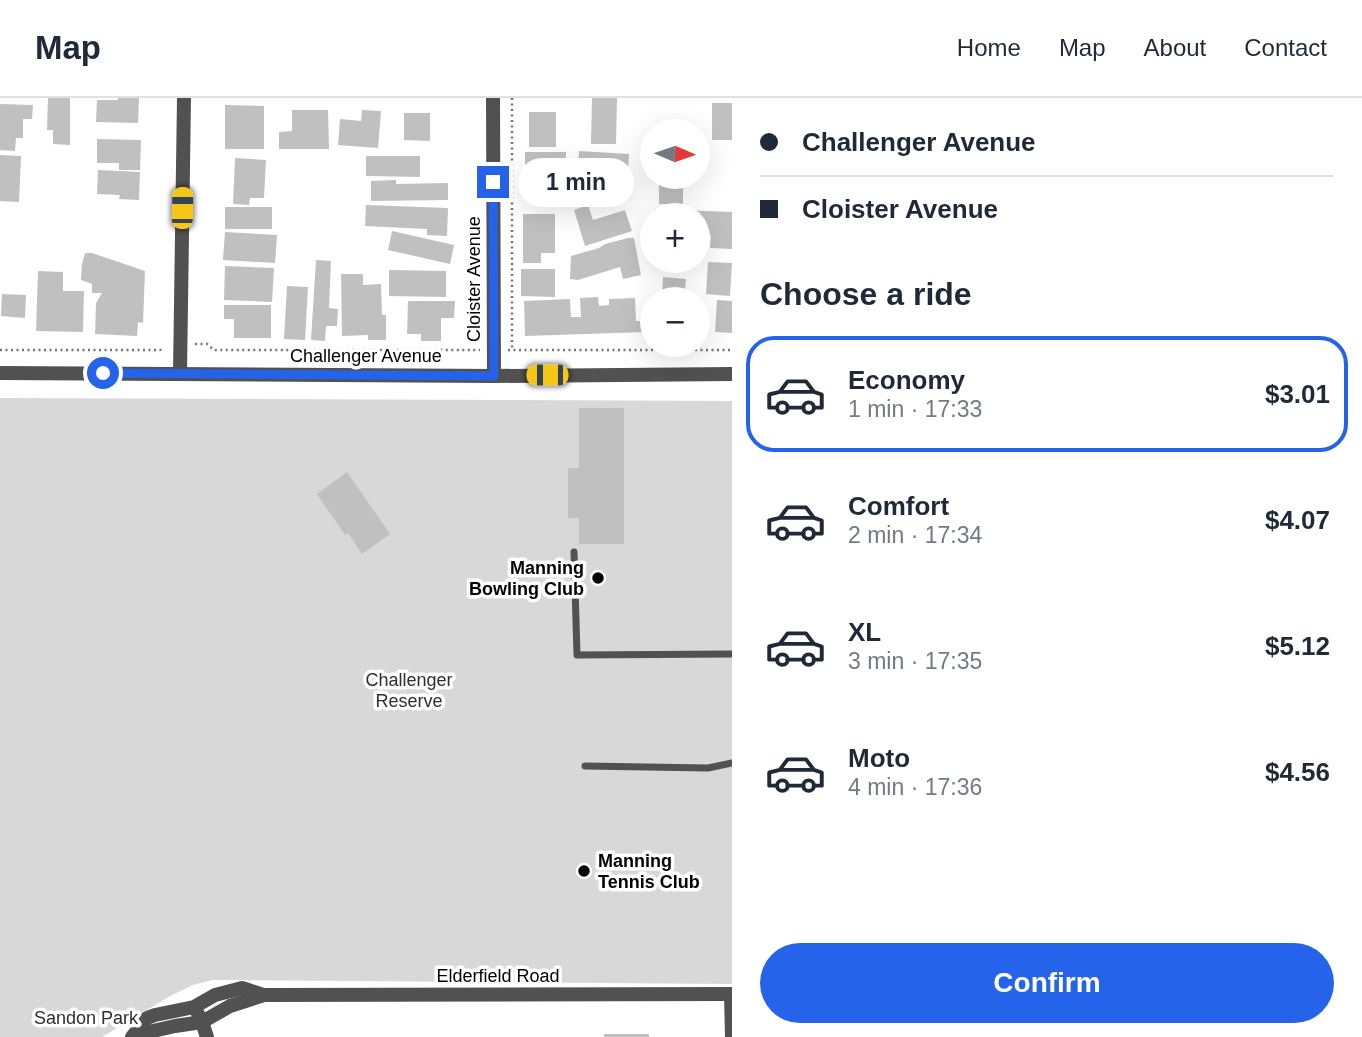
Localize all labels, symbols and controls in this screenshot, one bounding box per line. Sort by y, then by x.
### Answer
text: Map [35,29,101,66]
text: Home [957,34,1021,61]
text: Map [1059,34,1106,61]
text: About [1144,34,1206,61]
text: Contact [1244,34,1327,61]
north arrow [640,119,710,189]
map controls [640,119,710,357]
text: Challenger Avenue [802,127,1036,157]
callout: 1 min [518,158,633,206]
route end [477,166,509,198]
text: 1 min [546,169,606,195]
car [172,187,193,229]
text: Cloister Avenue [802,194,998,224]
button: + [640,203,710,273]
street label: Cloister Avenue [464,216,484,342]
text: Choose a ride [760,276,972,312]
button: − [640,287,710,357]
street label: Challenger Avenue [290,346,442,366]
route start [87,357,119,389]
icon: car [764,363,827,426]
car [527,365,569,386]
text: Economy [848,365,965,395]
text: $3.01 [1265,379,1330,409]
text: 1 min · 17:33 [848,396,982,422]
icon: car [764,489,827,552]
text: Comfort [848,491,949,521]
text: $4.07 [1265,505,1330,535]
text: 2 min · 17:34 [848,522,982,548]
place label: Manning Bowling Club [469,558,584,599]
marker: Manning Bowling Club [590,570,606,586]
icon: car [764,615,827,678]
text: XL [848,617,881,647]
text: $5.12 [1265,631,1330,661]
text: 3 min · 17:35 [848,648,982,674]
park label: Challenger Reserve [365,670,453,711]
icon: car [764,741,827,804]
text: Moto [848,743,910,773]
text: $4.56 [1265,757,1330,787]
text: 4 min · 17:36 [848,774,982,800]
place label: Manning Tennis Club [598,851,700,892]
marker: Manning Tennis Club [576,863,592,879]
button: Confirm [760,943,1334,1023]
street label: Elderfield Road [436,966,560,986]
park label: Sandon Park [34,1008,139,1028]

